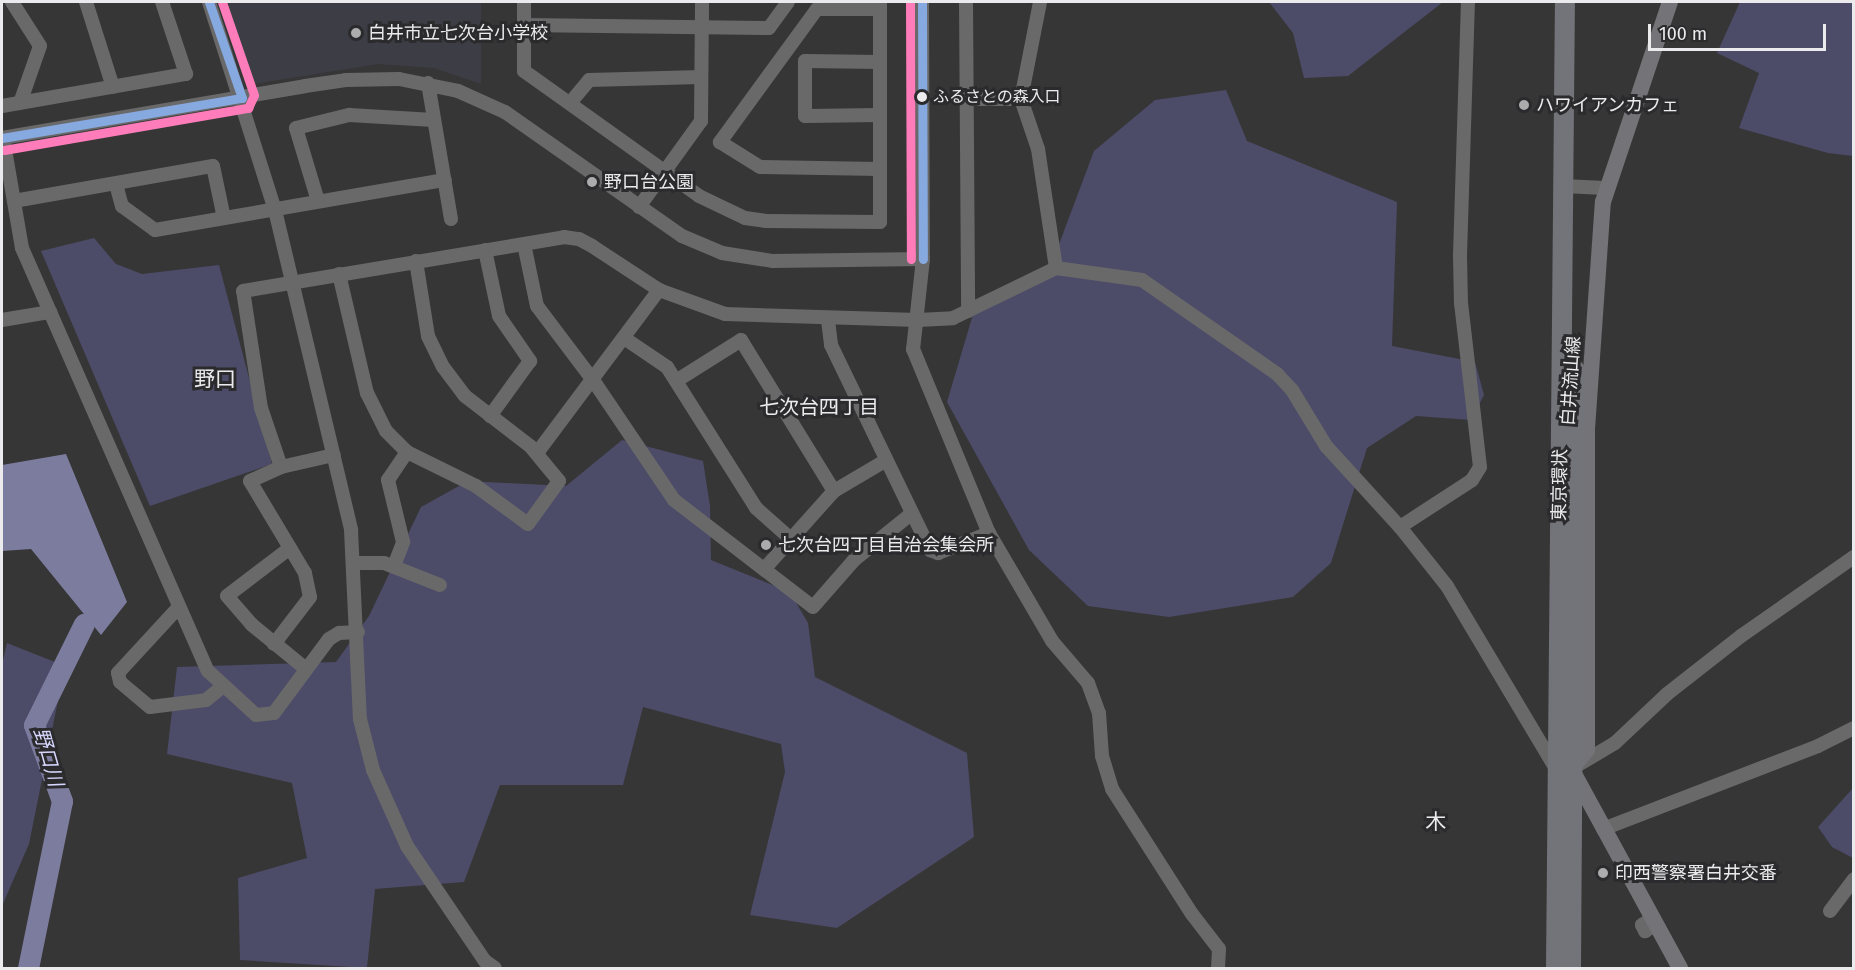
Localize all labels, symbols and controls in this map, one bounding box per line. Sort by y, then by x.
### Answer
scale bar [1651,12,1830,50]
place label: 白井市立七次台小学校 [368,22,548,44]
text: 100 m [1659,23,1707,45]
marker: 白井市立七次台小学校 [349,26,363,40]
place label: ふるさとの森入口 [933,87,1061,107]
marker: ふるさとの森入口 [916,91,928,103]
place label: ハワイアンカフェ [1536,94,1680,116]
marker: ハワイアンカフェ [1517,98,1531,112]
place label: 野口台公園 [604,171,694,193]
marker: 野口台公園 [585,175,599,189]
street label: 白井流山線 [1557,335,1585,427]
district label: 野口 [194,366,236,392]
district label: 七次台四丁目 [759,395,879,419]
street label: 東京環状 [1549,449,1571,521]
place label: 七次台四丁目自治会集会所 [778,534,994,556]
marker: 七次台四丁目自治会集会所 [759,538,773,552]
water label: 野口川 [28,725,68,789]
district label: 木 [1426,809,1446,835]
place label: 印西警察署白井交番 [1615,862,1777,884]
marker: 印西警察署白井交番 [1596,866,1610,880]

